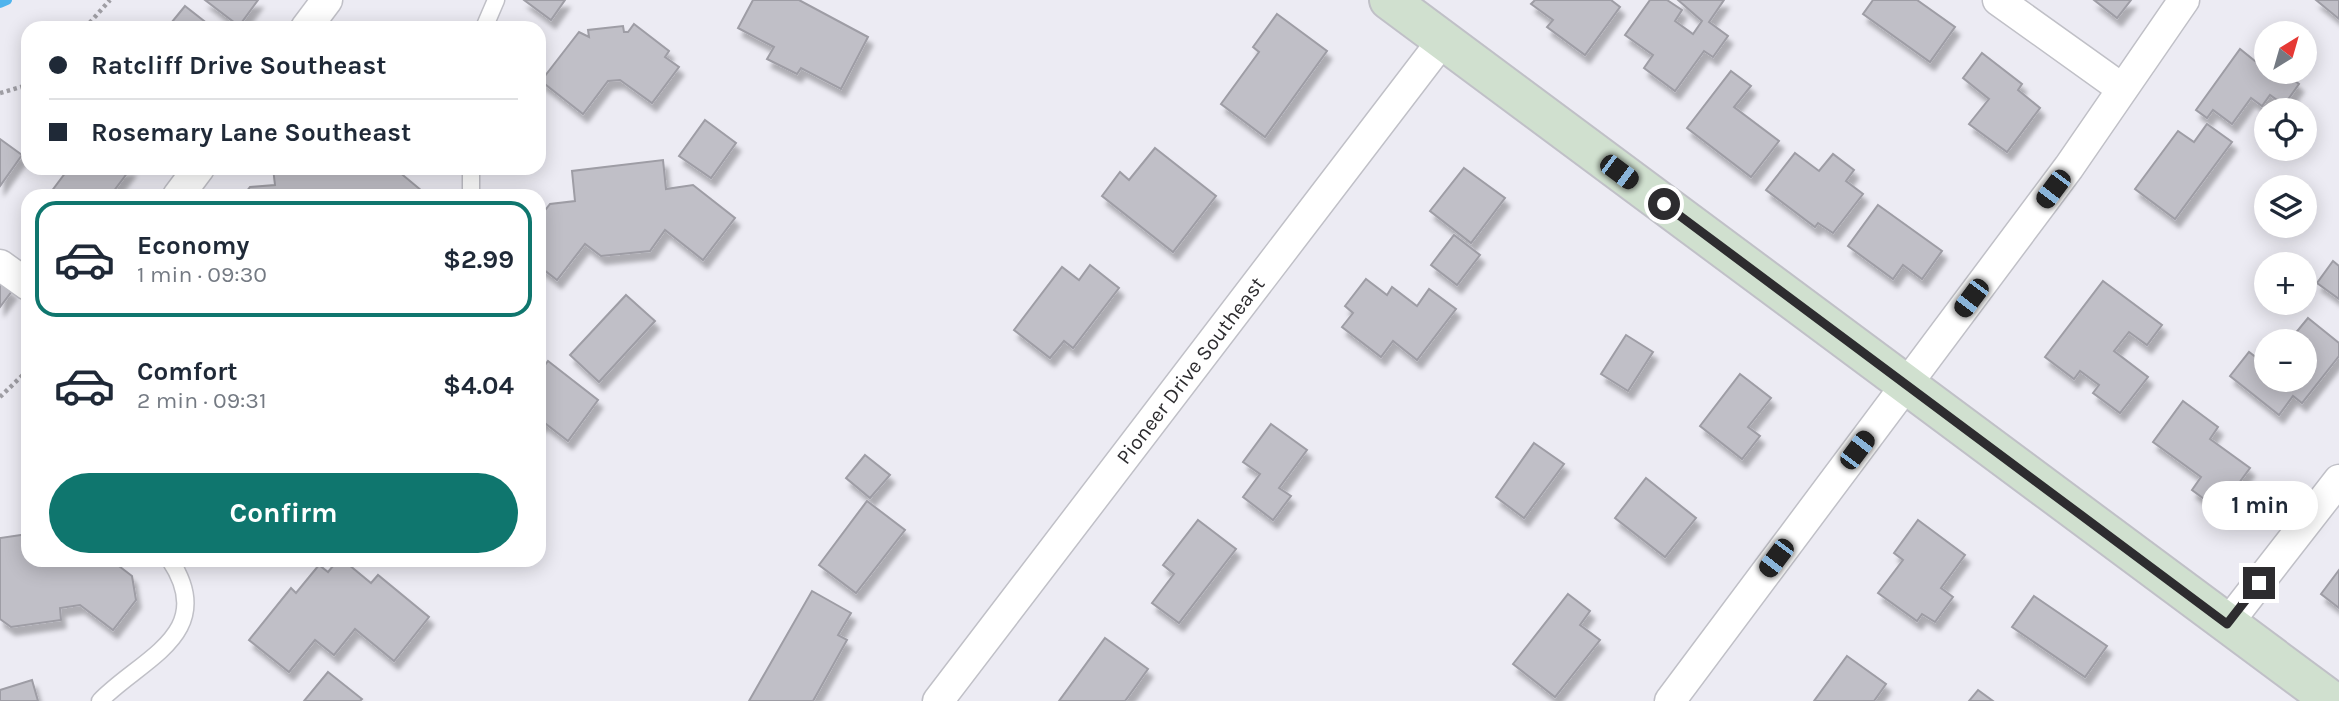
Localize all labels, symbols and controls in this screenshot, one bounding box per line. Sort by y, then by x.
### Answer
north arrow [2254,21,2317,84]
map controls [2254,21,2317,392]
text: Ratcliff Drive Southeast [91,50,387,81]
button: locate [2254,98,2317,161]
text: Rosemary Lane Southeast [91,117,411,148]
car [1596,151,1643,193]
car [2032,166,2075,212]
button: layers [2254,175,2317,238]
route start [1648,188,1680,220]
icon: car [53,228,116,291]
text: Economy [137,230,249,261]
text: $2.99 [443,244,514,275]
button: + [2254,252,2317,315]
text: 1 min · 09:30 [137,261,267,288]
street label: Pioneer Drive Southeast [1111,272,1270,469]
car [1950,275,1993,321]
button: − [2254,329,2317,392]
icon: car [53,354,116,417]
text: Comfort [137,356,238,387]
text: $4.04 [443,370,514,401]
text: 2 min · 09:31 [137,387,267,414]
car [1836,427,1879,473]
button: Confirm [49,473,518,553]
callout: 1 min [2201,482,2317,530]
text: 1 min [2231,492,2289,519]
car [1755,535,1798,581]
route end [2243,567,2275,599]

